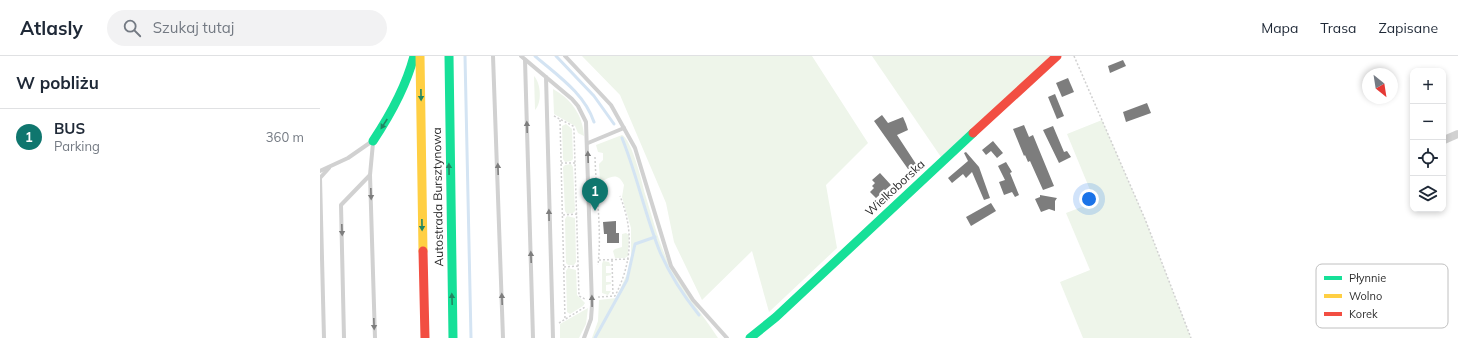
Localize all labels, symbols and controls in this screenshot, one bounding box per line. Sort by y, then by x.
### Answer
search box [107,10,387,46]
text: Atlasly [20,16,83,40]
icon: search [121,17,143,39]
text: Szukaj tutaj [153,18,234,37]
text: Mapa [1261,19,1298,37]
text: Trasa [1320,19,1357,37]
text: Zapisane [1379,19,1438,37]
north arrow [1362,68,1398,104]
map controls [1410,68,1446,212]
button: + [1410,68,1446,104]
text: W pobliżu [16,72,99,93]
one-way arrow [418,89,424,102]
button: − [1410,104,1446,140]
one-way arrow [381,118,388,130]
text: BUS [54,119,85,138]
one-way arrow [524,120,530,133]
street label: Autostrada Bursztynowa [429,127,446,267]
text: 1 [25,129,33,145]
text: 360 m [266,129,304,145]
text: Parking [54,138,100,154]
button: locate [1410,140,1446,176]
one-way arrow [585,150,591,163]
street label: Wielkoborska [862,156,928,219]
one-way arrow [495,162,501,175]
one-way arrow [446,163,453,175]
button: layers [1410,176,1446,212]
pin: 1 [582,178,608,211]
one-way arrow [367,188,374,200]
your location [1079,189,1099,209]
one-way arrow [546,209,553,221]
one-way arrow [419,219,425,232]
one-way arrow [339,224,346,236]
one-way arrow [528,250,534,263]
legend [1316,264,1448,328]
text: Płynnie [1349,271,1386,285]
text: Wolno [1349,289,1382,303]
one-way arrow [449,292,455,305]
one-way arrow [498,293,505,305]
one-way arrow [589,294,595,307]
text: Korek [1349,307,1378,321]
one-way arrow [371,318,378,330]

